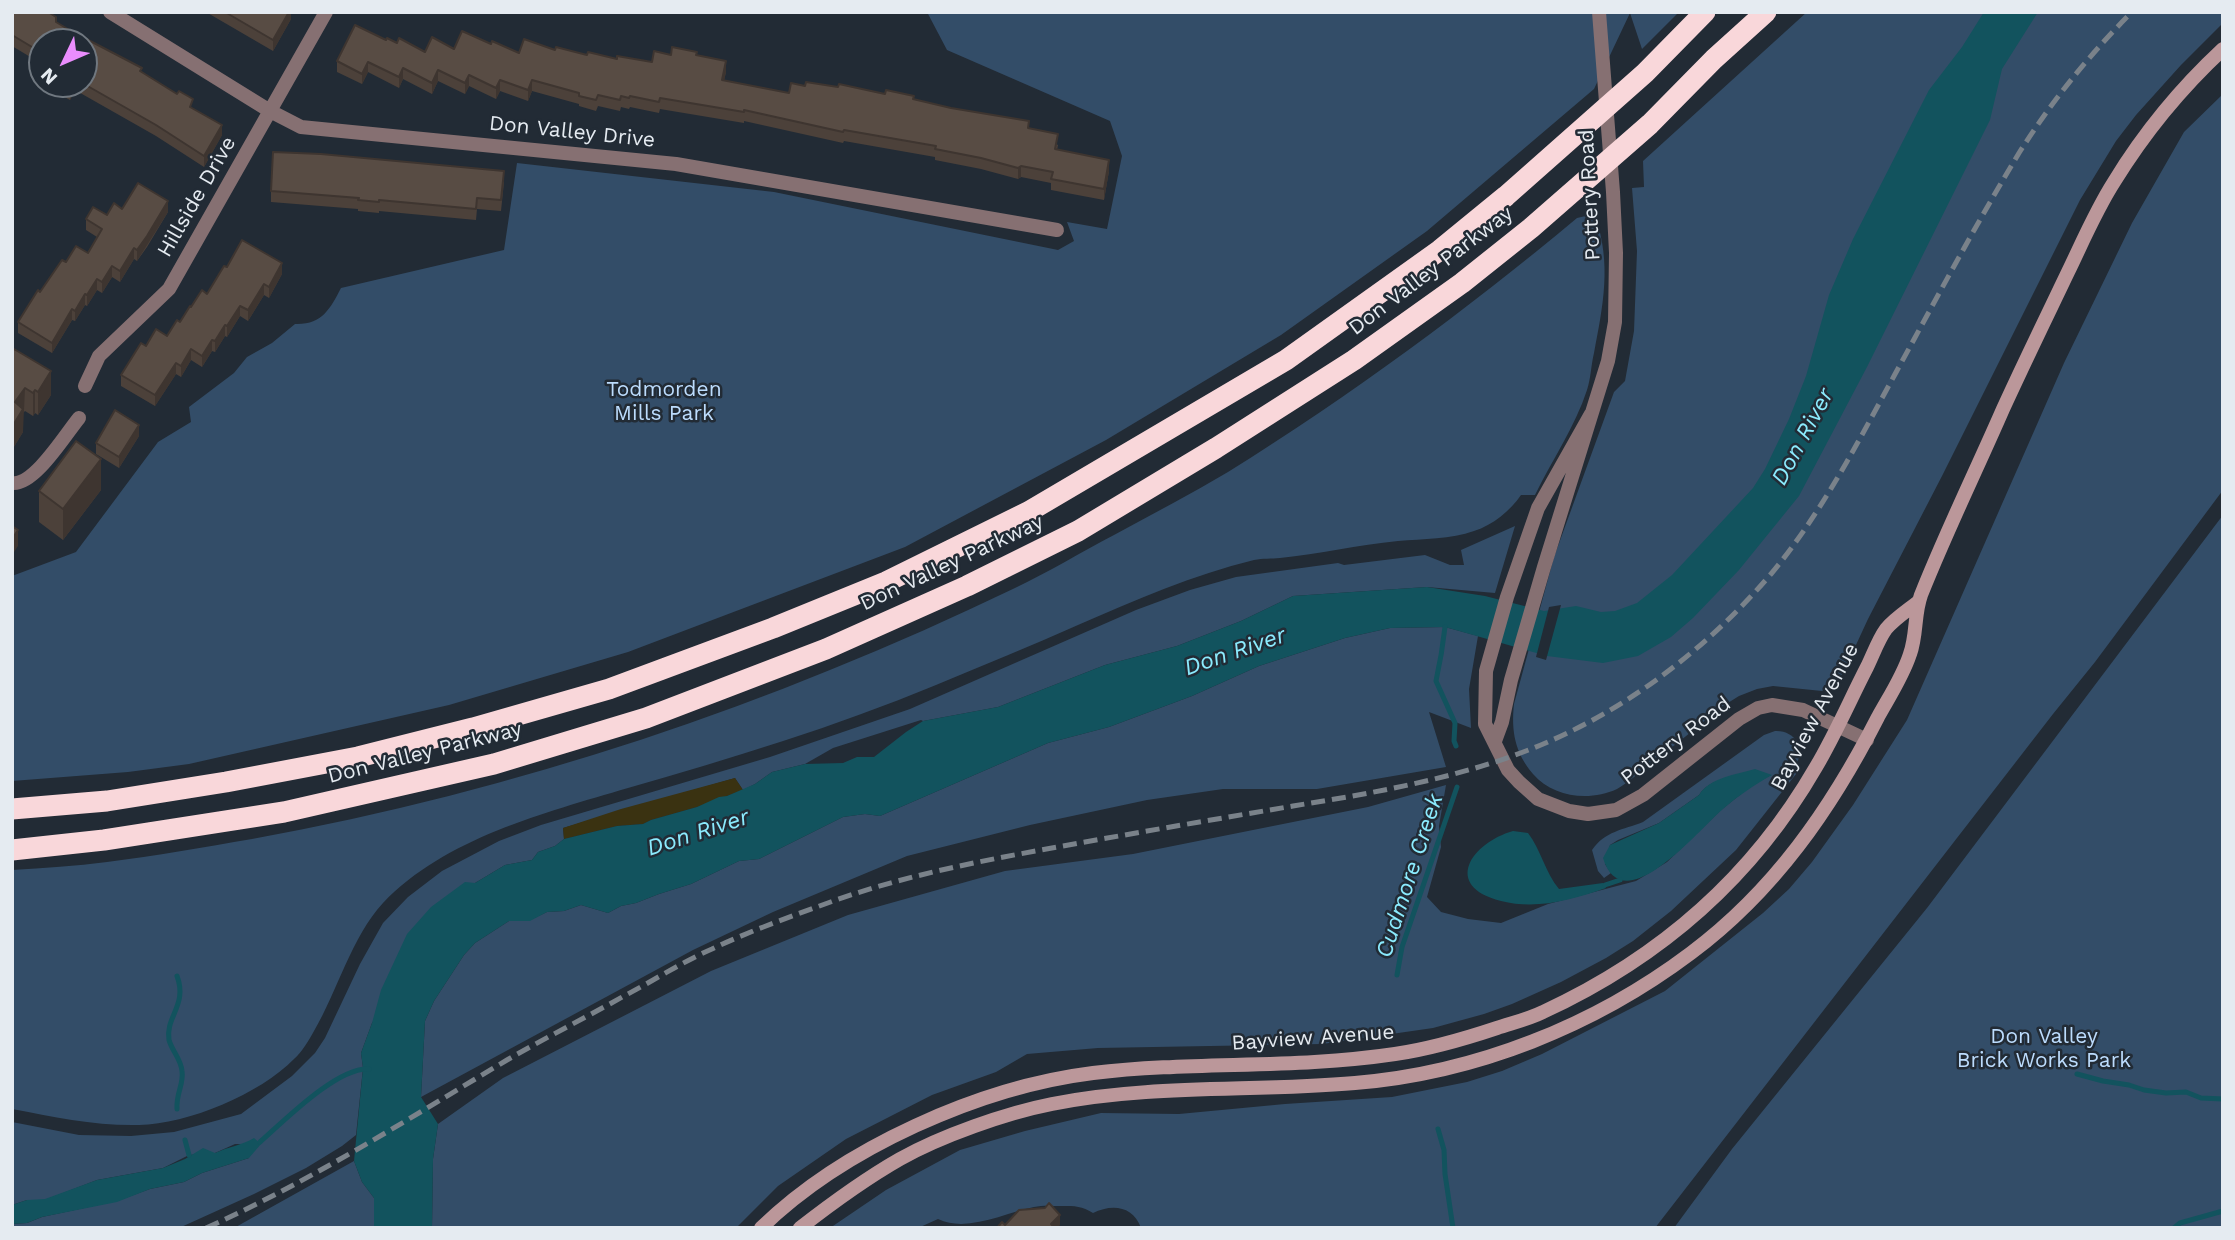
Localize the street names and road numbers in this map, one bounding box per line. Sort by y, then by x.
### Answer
street label: Don Valley Drive [488,111,656,153]
street label: Pottery Road [1574,129,1606,261]
street label: Hillside Drive [152,132,242,262]
street label: Don Valley Parkway [1344,201,1518,341]
street label: Don Valley Parkway [856,509,1048,617]
street label: Bayview Avenue [1766,639,1864,795]
street label: Pottery Road [1616,691,1736,791]
street label: Don Valley Parkway [325,717,525,789]
street label: Bayview Avenue [1231,1020,1395,1056]

